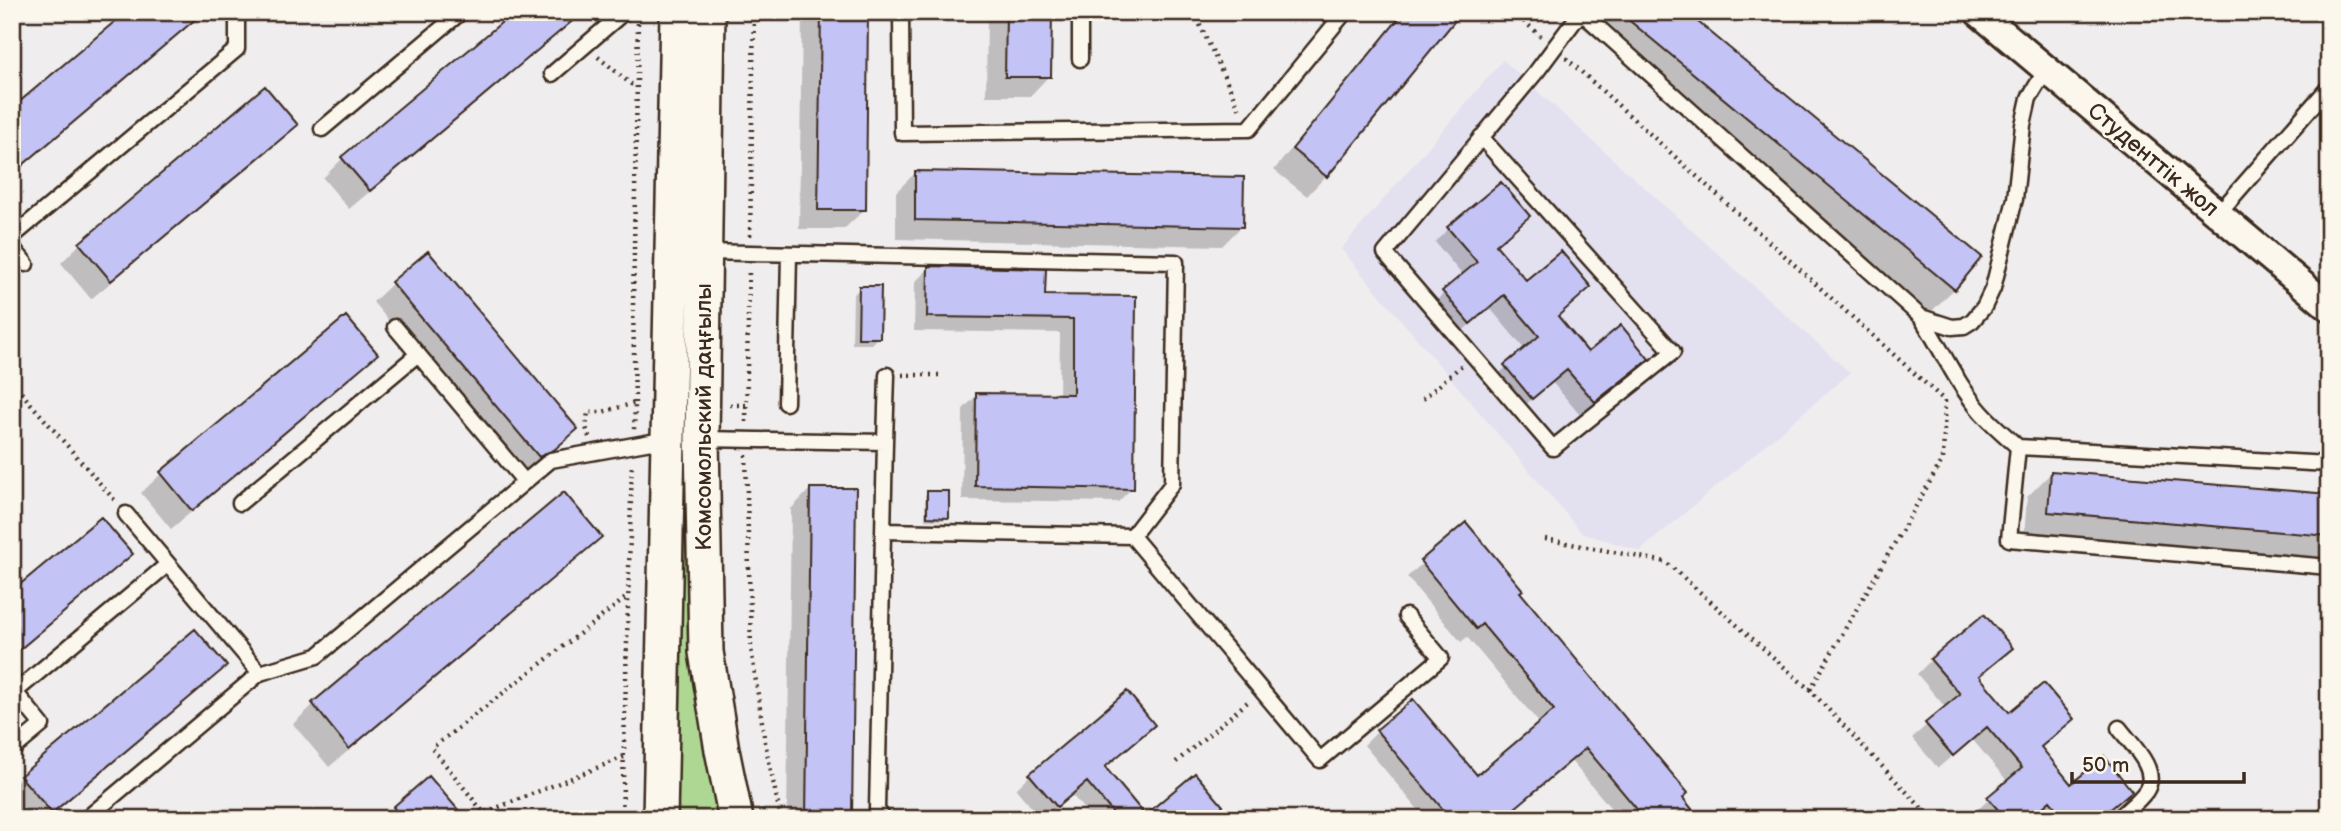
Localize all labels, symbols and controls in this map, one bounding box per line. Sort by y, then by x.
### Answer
street label: Студенттік жол [2082,97,2224,223]
street label: Комсомольский даңғылы [690,283,718,551]
scale bar [2072,740,2243,784]
text: 50 m [2082,753,2129,778]

